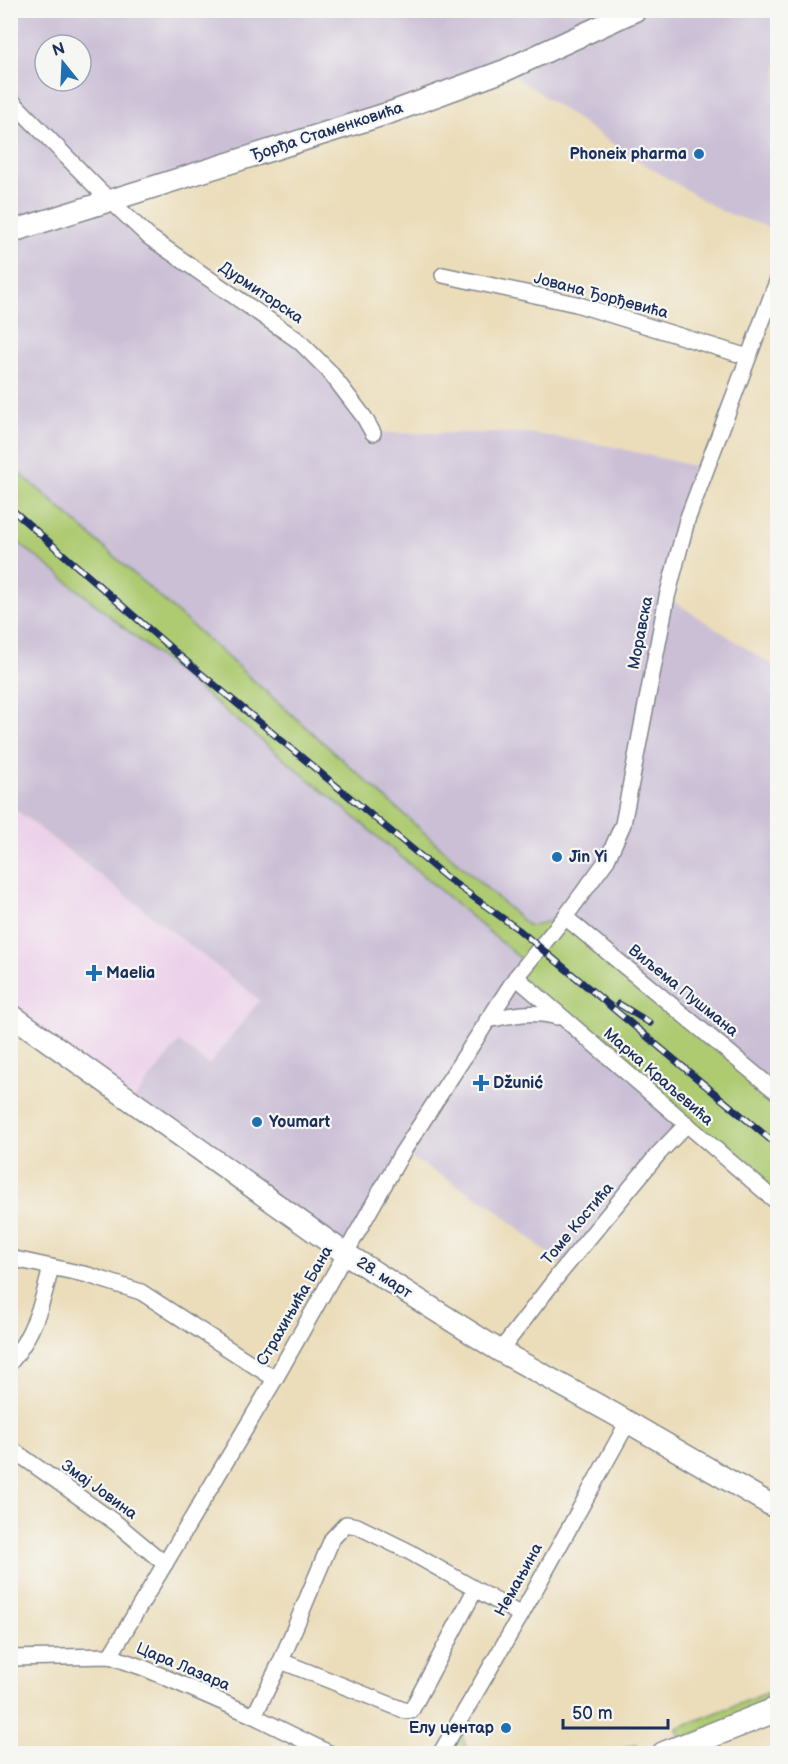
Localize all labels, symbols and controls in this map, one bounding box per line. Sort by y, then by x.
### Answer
north arrow [33,33,93,93]
text: N [50,39,67,61]
street label: Ђорђа Стаменковића [248,98,406,166]
place label: Phoneix pharma [569,145,687,164]
marker: Phoneix pharma [692,147,706,161]
street label: Дурмиторска [215,258,307,328]
street label: Јована Ђорђевића [532,269,671,323]
street label: Моравска [625,594,658,671]
place label: Jin Yi [569,848,607,867]
marker: Jin Yi [550,850,564,864]
street label: Виљема Пушмана [624,941,742,1041]
place label: Maelia [106,964,155,983]
marker: Maelia [87,966,101,980]
street label: Марка Краљевића [599,1024,717,1130]
place label: Džunić [493,1074,543,1093]
marker: Džunić [474,1076,488,1090]
place label: Youmart [269,1113,331,1132]
marker: Youmart [250,1115,264,1129]
street label: Томе Костића [538,1179,618,1269]
street label: Страхињића Бана [253,1242,337,1369]
street label: 28. март [353,1253,416,1303]
street label: Змај Јовина [57,1456,141,1524]
street label: Немањина [491,1540,547,1620]
street label: Цара Лазара [133,1639,233,1695]
scale bar [563,1692,668,1730]
text: 50 m [572,1703,613,1724]
place label: Елу центар [409,1719,495,1738]
marker: Елу центар [499,1721,513,1735]

